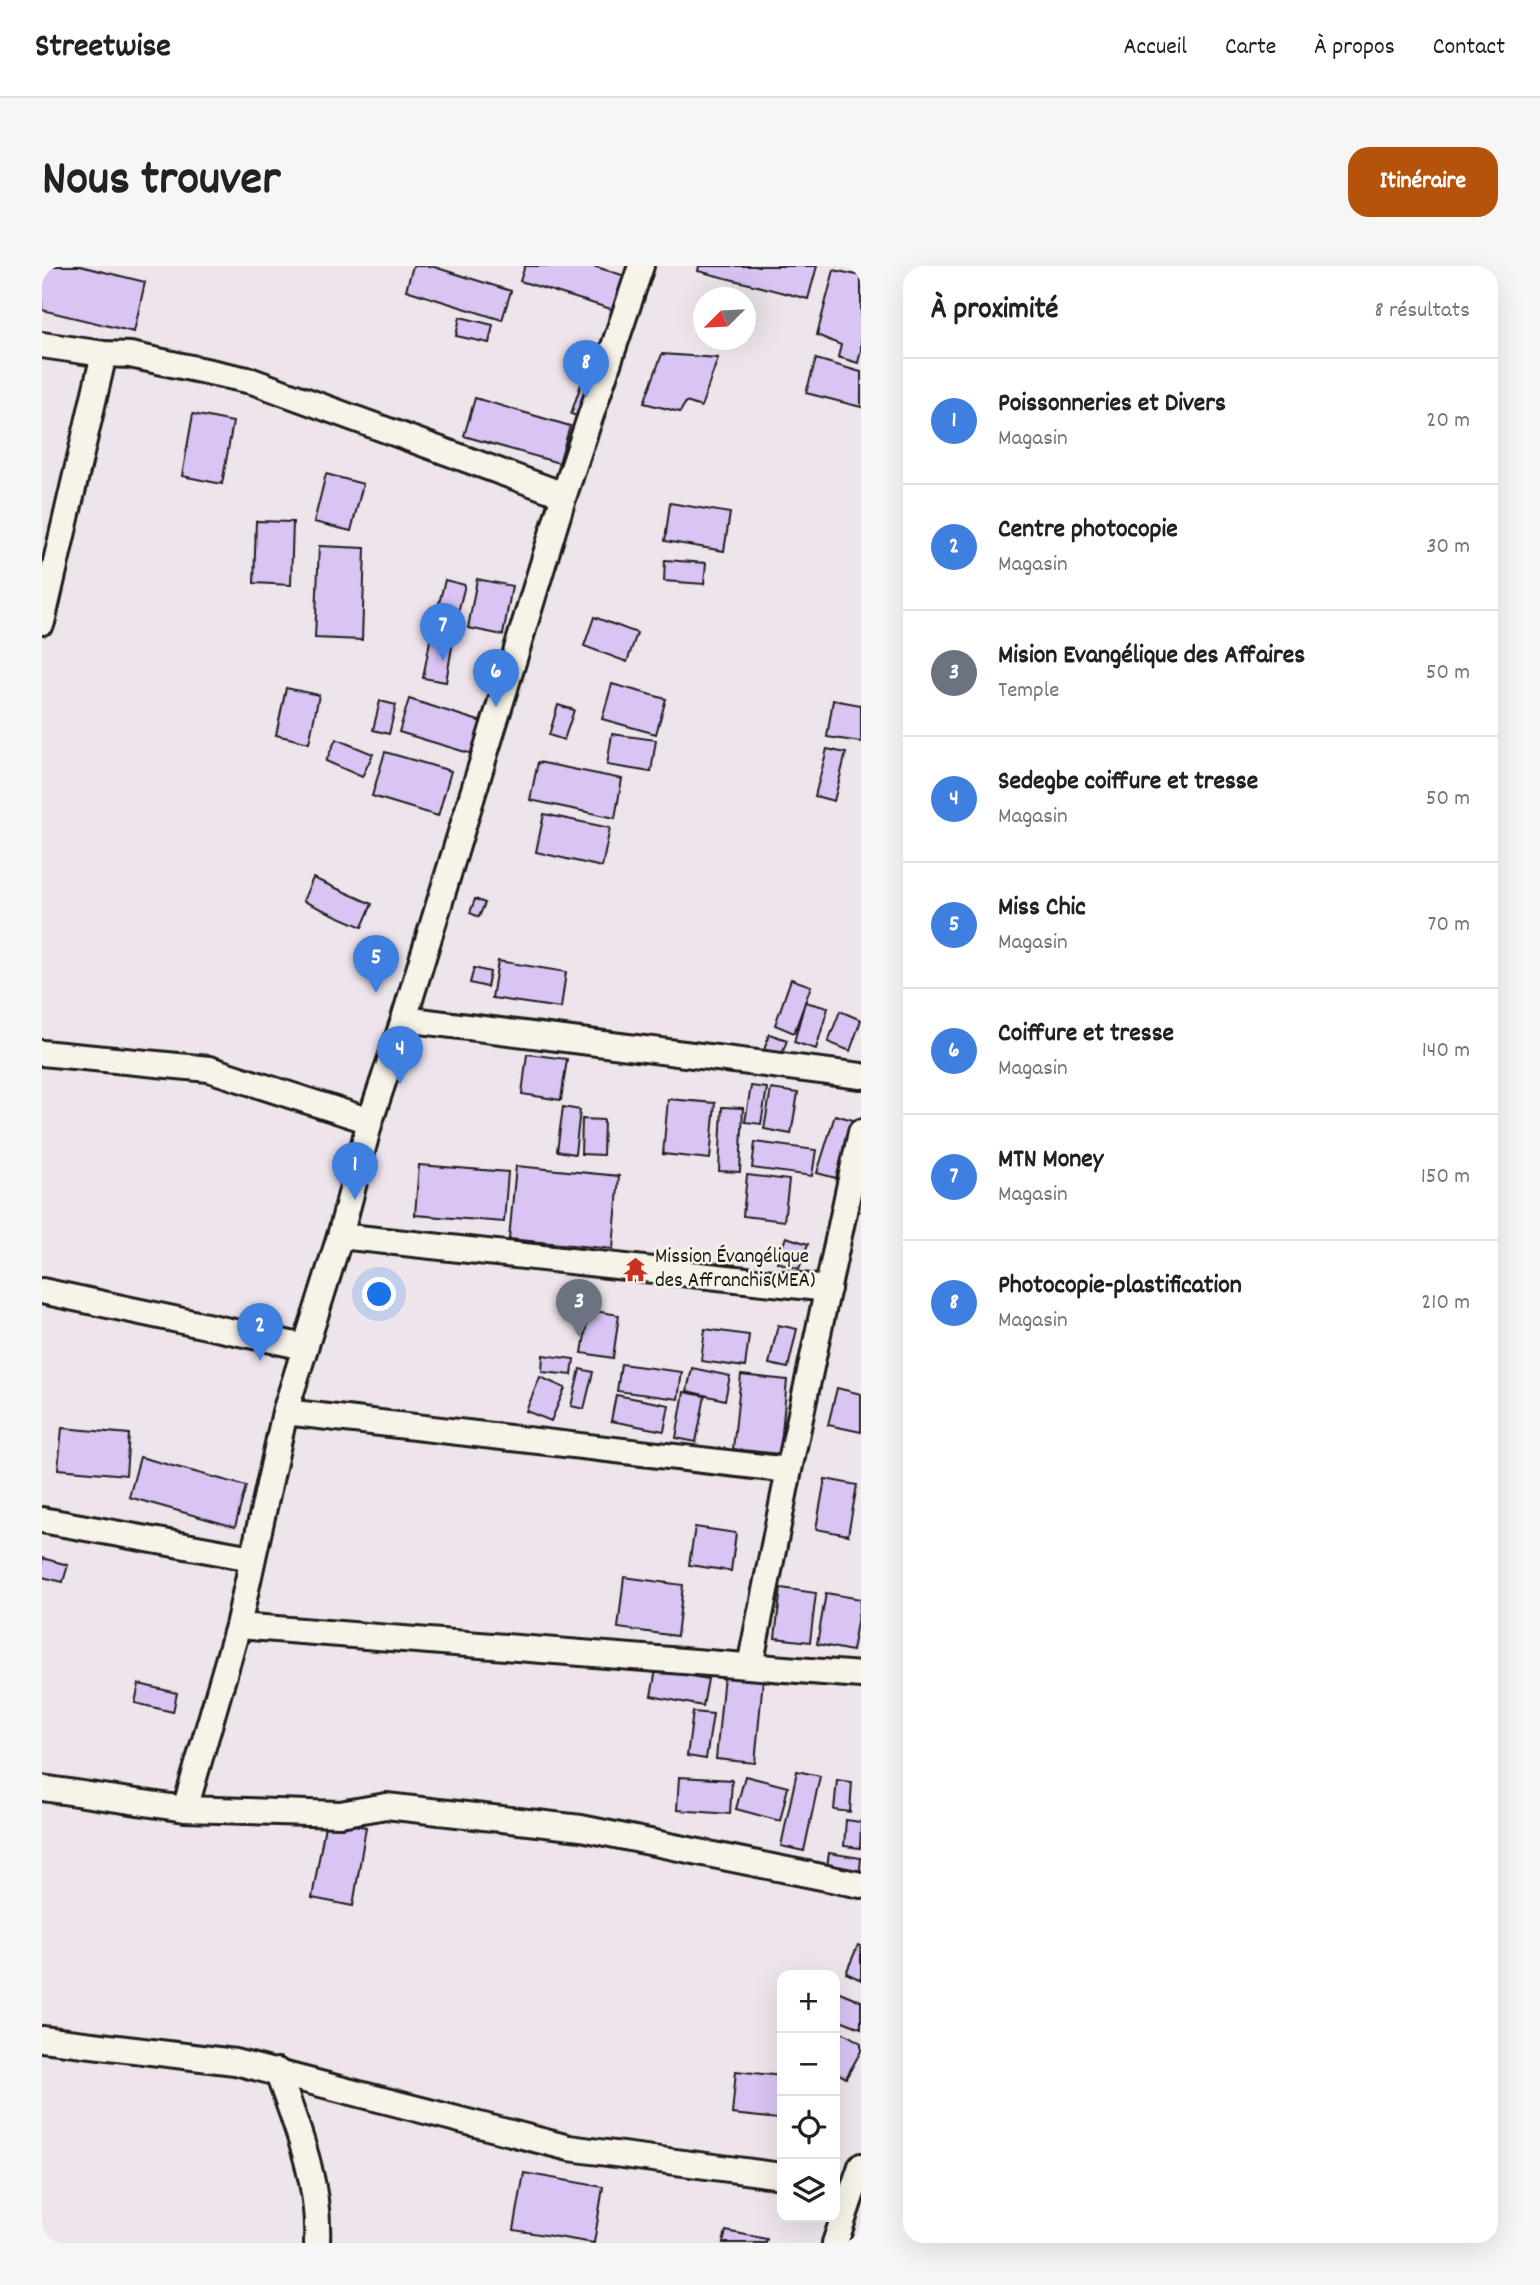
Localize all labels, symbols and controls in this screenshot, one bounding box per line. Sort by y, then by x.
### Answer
text: Streetwise [35,25,171,72]
text: Accueil [1123,31,1187,65]
text: Carte [1225,31,1276,65]
text: À propos [1314,31,1395,65]
text: Contact [1433,31,1505,65]
text: Nous trouver [42,147,280,217]
button: Itinéraire [1348,147,1498,217]
north arrow [693,287,756,350]
text: À proximité [931,290,1058,333]
text: 8 résultats [1375,295,1470,328]
pin: 8 [563,340,609,398]
text: Poissonneries et Divers [998,386,1226,423]
text: 1 [951,405,957,438]
text: 20 m [1426,405,1470,438]
text: Magasin [998,423,1068,456]
text: Centre photocopie [998,512,1178,549]
text: 2 [949,531,959,564]
text: 30 m [1426,531,1470,564]
text: Magasin [998,549,1068,582]
pin: 7 [420,603,466,661]
text: Mision Evangélique des Affaires [998,638,1305,675]
pin: 6 [473,649,519,707]
text: 3 [949,657,959,690]
text: 50 m [1426,657,1470,690]
text: Temple [998,675,1059,708]
text: Sedegbe coiffure et tresse [998,764,1258,801]
text: 4 [949,783,959,816]
text: 50 m [1426,783,1470,816]
text: Magasin [998,801,1068,834]
text: Miss Chic [998,890,1086,927]
text: 5 [949,909,959,942]
text: 70 m [1428,909,1470,942]
text: Magasin [998,927,1068,960]
pin: 5 [353,935,399,993]
text: Coiffure et tresse [998,1016,1174,1053]
pin: 4 [377,1026,423,1084]
text: 6 [948,1035,960,1068]
text: 140 m [1422,1035,1470,1068]
text: Magasin [998,1053,1068,1086]
pin: 1 [332,1142,378,1200]
text: MTN Money [998,1142,1103,1179]
text: 7 [950,1161,958,1194]
text: 150 m [1421,1161,1470,1194]
text: Magasin [998,1179,1068,1212]
place label: Mission Évangélique des Affranchis(MEA) [655,1243,815,1297]
temple icon: Mission Évangélique des Affranchis(MEA) [621,1256,649,1284]
text: Photocopie-plastification [998,1268,1242,1305]
your location [362,1277,396,1311]
pin: 3 [556,1279,602,1337]
text: 8 [949,1287,959,1320]
text: 210 m [1421,1287,1470,1320]
pin: 2 [237,1303,283,1361]
text: Magasin [998,1305,1068,1338]
map controls [777,1970,840,2222]
button: + [777,1970,840,2033]
button: − [777,2033,840,2096]
button: locate [777,2096,840,2159]
button: layers [777,2159,840,2222]

